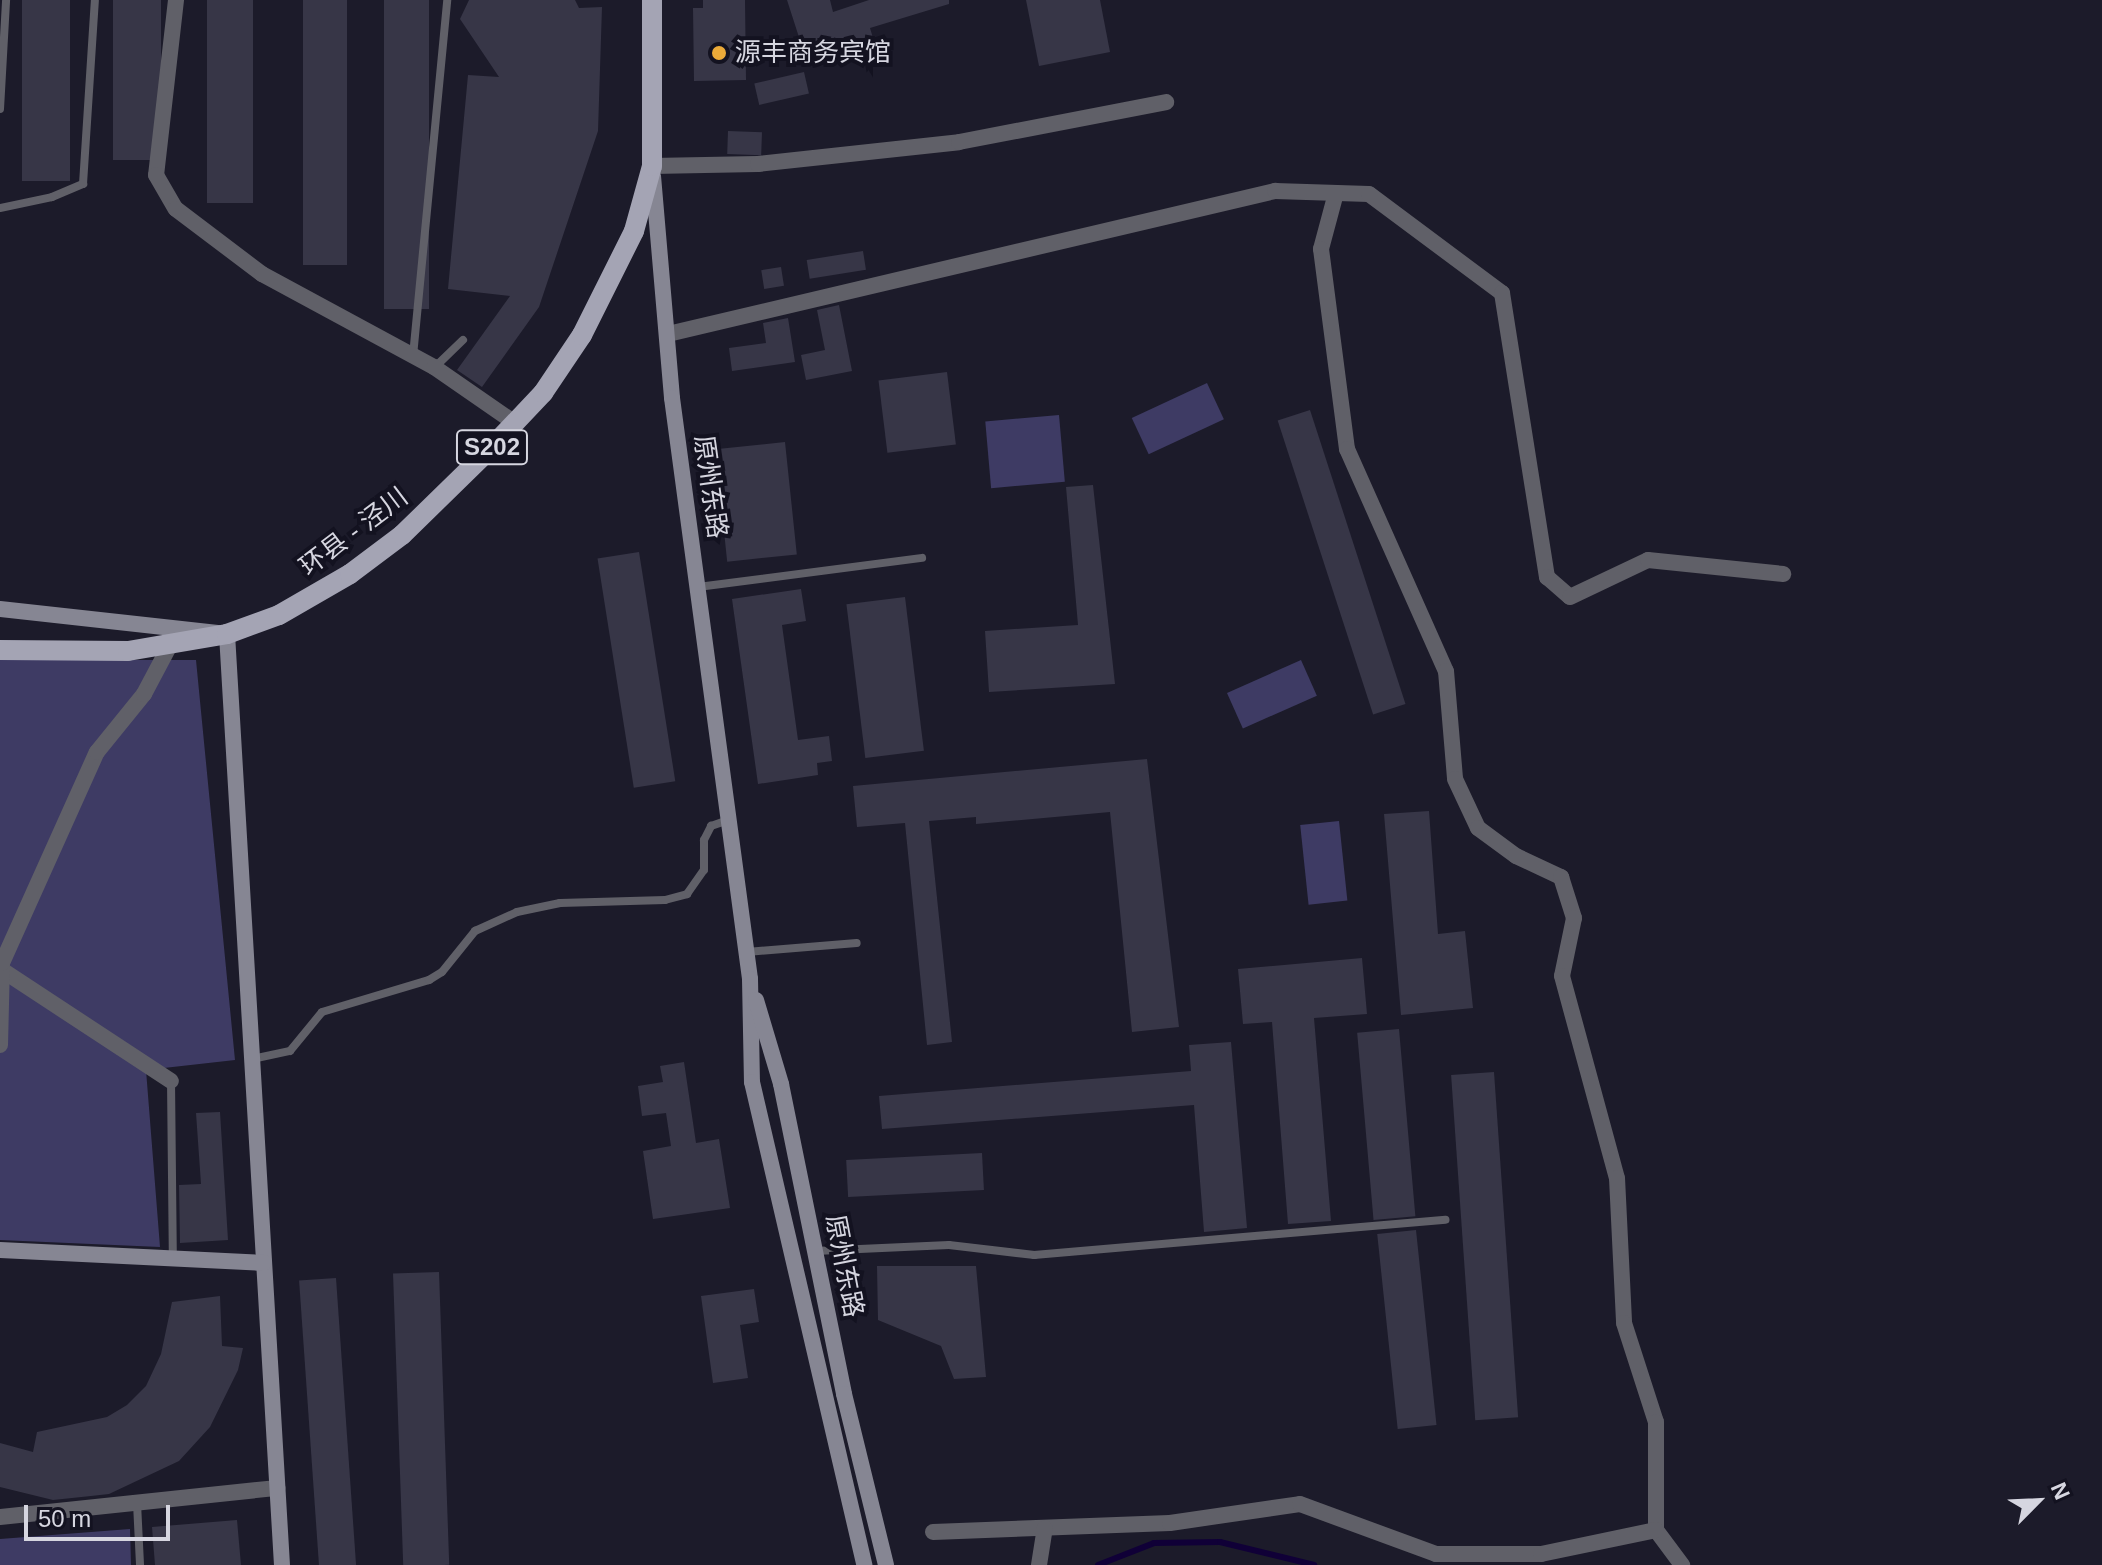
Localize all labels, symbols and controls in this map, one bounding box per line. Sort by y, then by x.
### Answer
place label: 源丰商务宾馆 [735,37,891,69]
marker: 源丰商务宾馆 [710,44,728,62]
road number: S202 [454,427,530,467]
street label: 原州东路 [687,433,733,541]
street label: 环县 - 泾川 [294,481,414,583]
street label: 原州东路 [819,1212,869,1320]
north arrow [1998,1461,2078,1541]
text: N [2046,1479,2075,1503]
scale bar [28,1489,174,1539]
text: 50 m [38,1505,91,1532]

